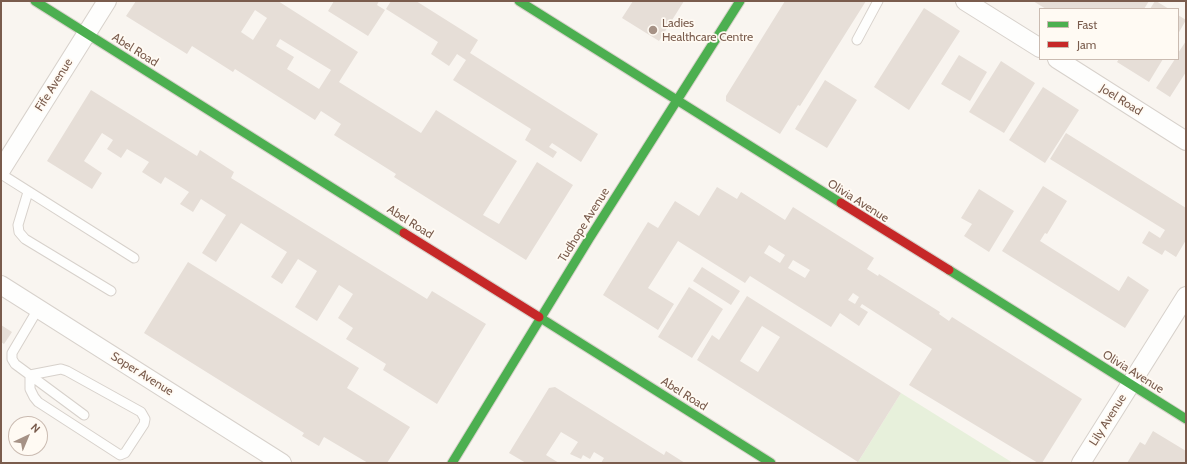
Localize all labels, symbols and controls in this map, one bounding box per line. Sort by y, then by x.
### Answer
legend [1039,8,1179,60]
place label: Ladies Healthcare Centre [662,16,753,44]
text: Fast [1077,17,1097,32]
marker: Ladies Healthcare Centre [647,24,659,36]
street label: Abel Road [109,30,161,70]
text: Jam [1077,37,1096,52]
street label: Fife Avenue [32,56,76,114]
street label: Joel Road [1097,81,1145,119]
street label: Olivia Avenue [825,176,891,226]
street label: Tudhope Avenue [555,185,613,265]
street label: Abel Road [384,202,436,242]
street label: Olivia Avenue [1100,347,1166,397]
street label: Soper Avenue [108,349,176,399]
street label: Abel Road [658,374,710,414]
street label: Lily Avenue [1086,392,1130,448]
north arrow [8,416,48,456]
text: N [28,420,43,436]

